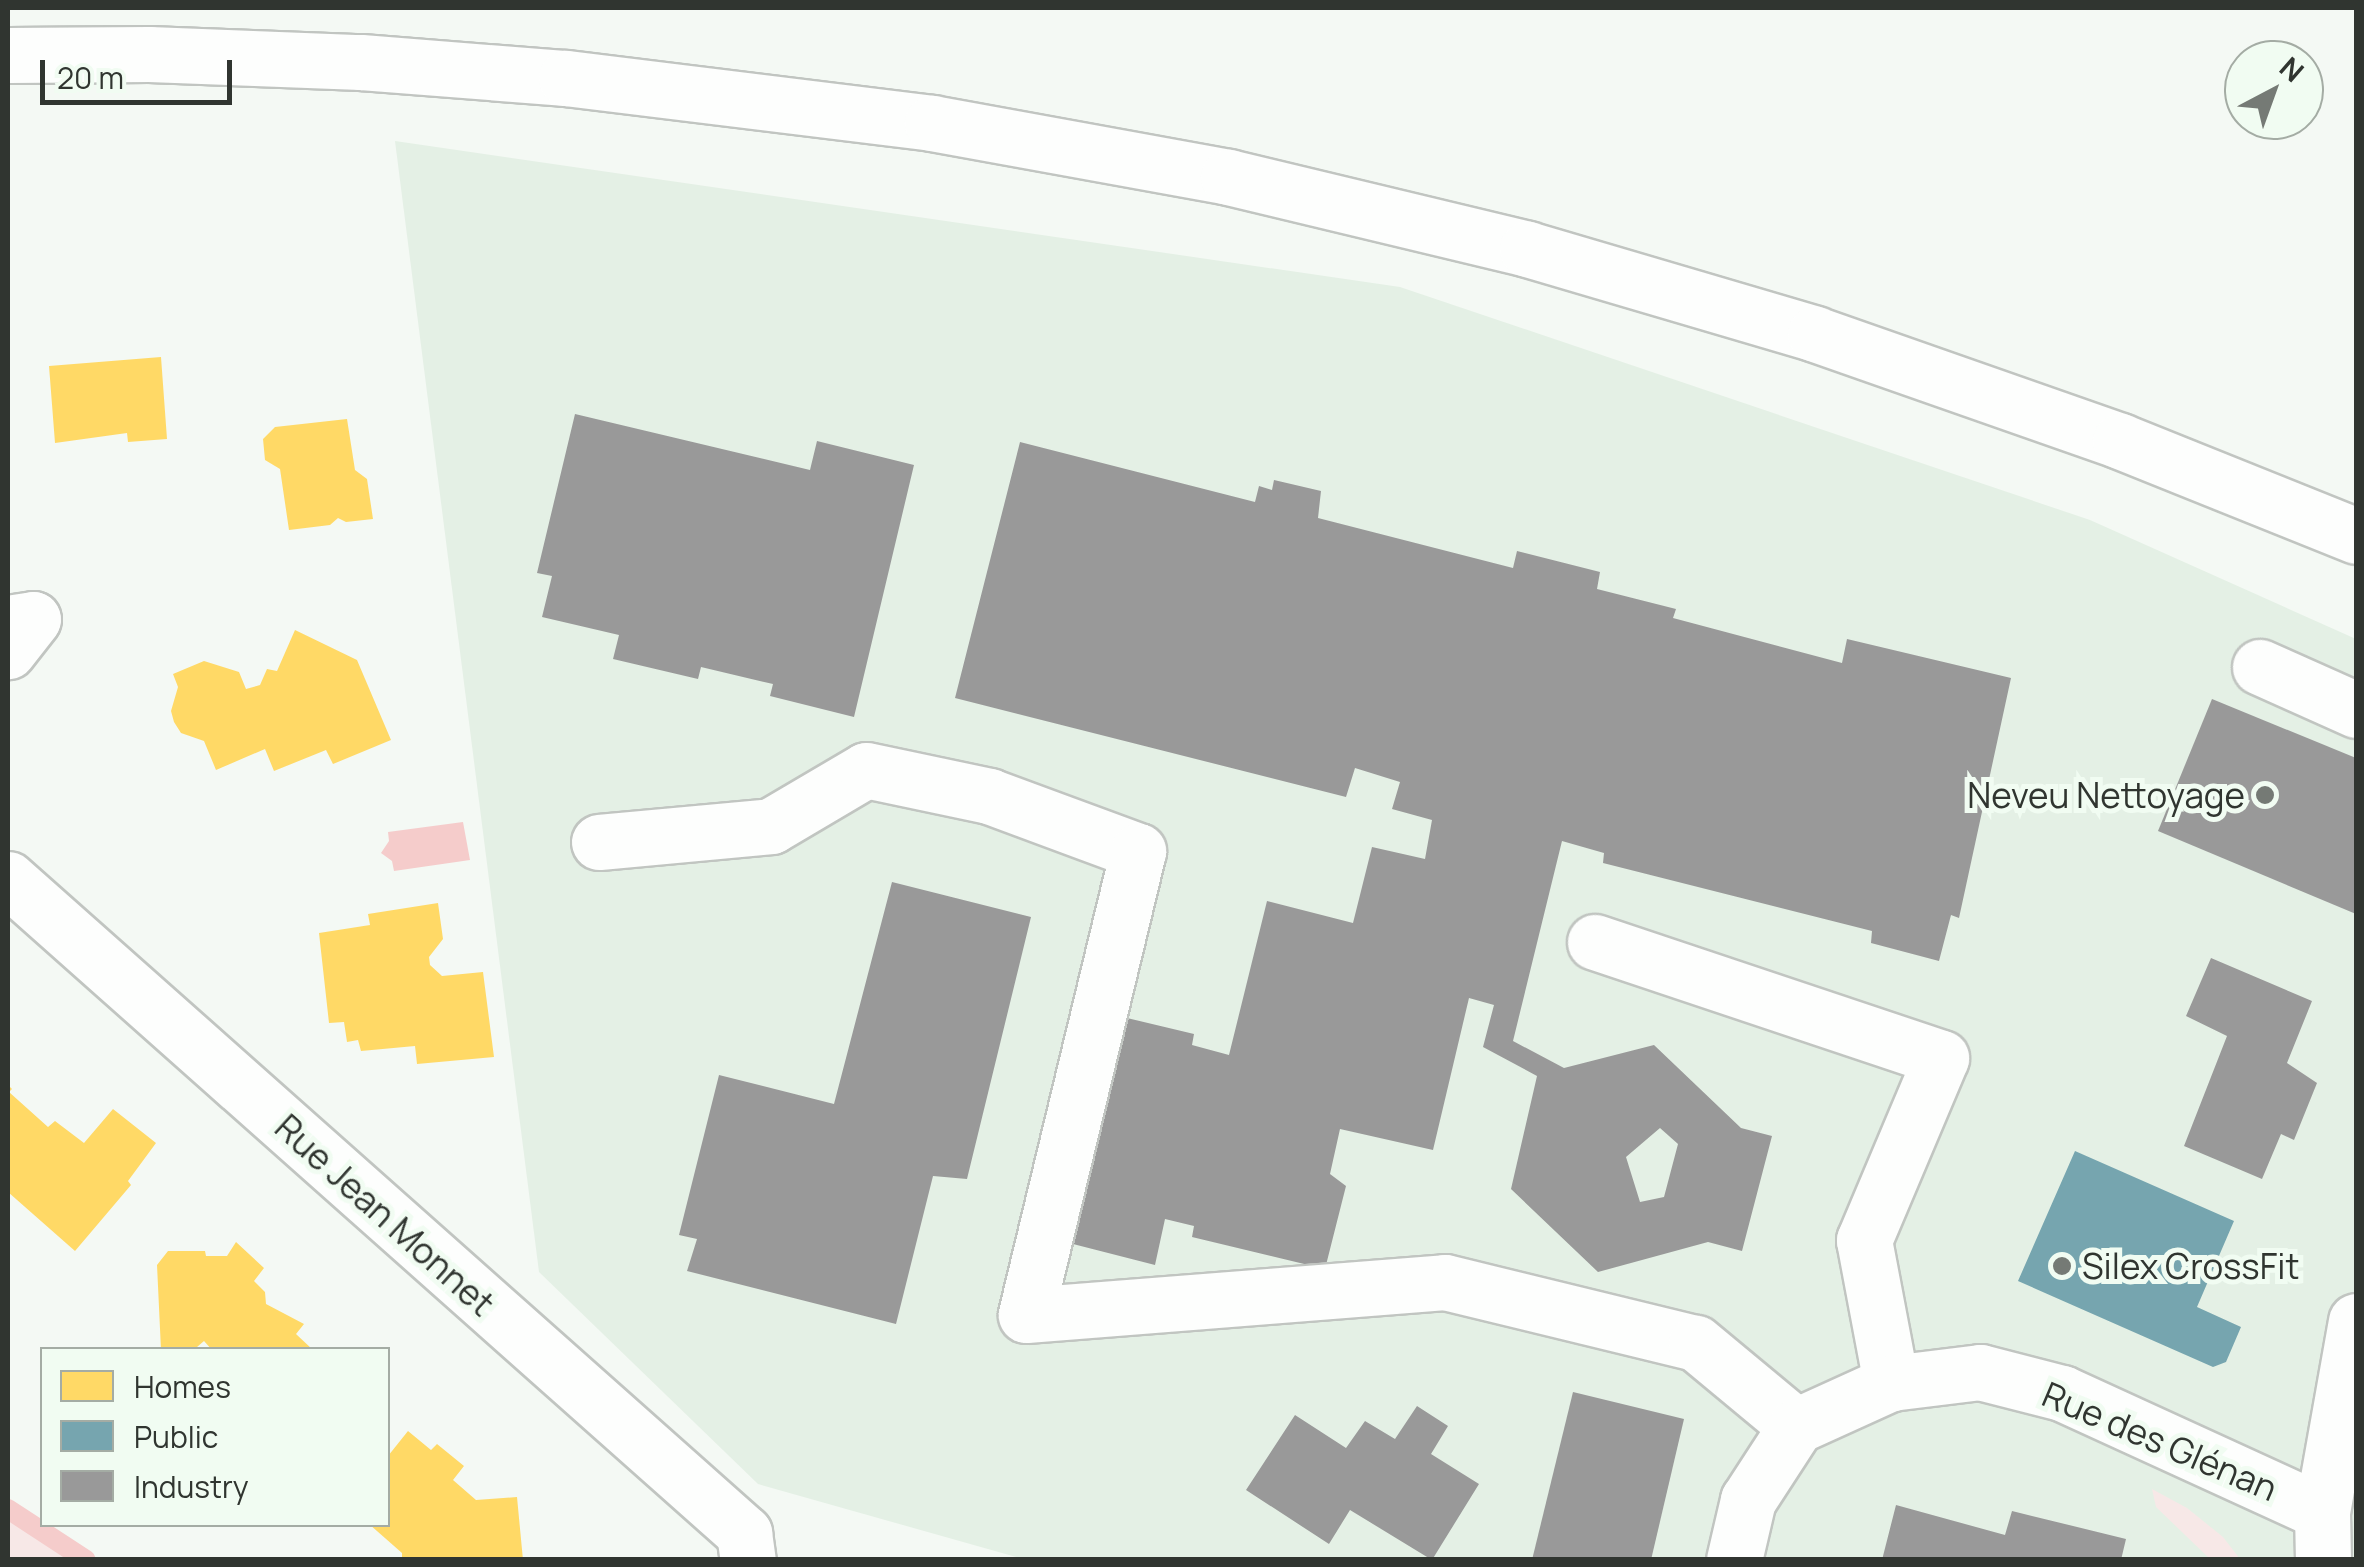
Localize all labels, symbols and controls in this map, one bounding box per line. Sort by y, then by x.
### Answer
scale bar [45,40,238,102]
north arrow [2224,40,2324,140]
text: N [2272,48,2312,90]
text: 20 m [57,57,124,98]
place label: Neveu Nettoyage [1967,774,2245,816]
marker: Neveu Nettoyage [2254,784,2276,806]
street label: Rue Jean Monnet [267,1106,503,1324]
place label: Silex CrossFit [2082,1245,2300,1287]
marker: Silex CrossFit [2051,1255,2073,1277]
legend [40,1347,390,1527]
text: Homes [134,1366,231,1407]
street label: Rue des Glénan [2036,1373,2284,1509]
text: Public [134,1416,218,1457]
text: Industry [134,1466,249,1507]

